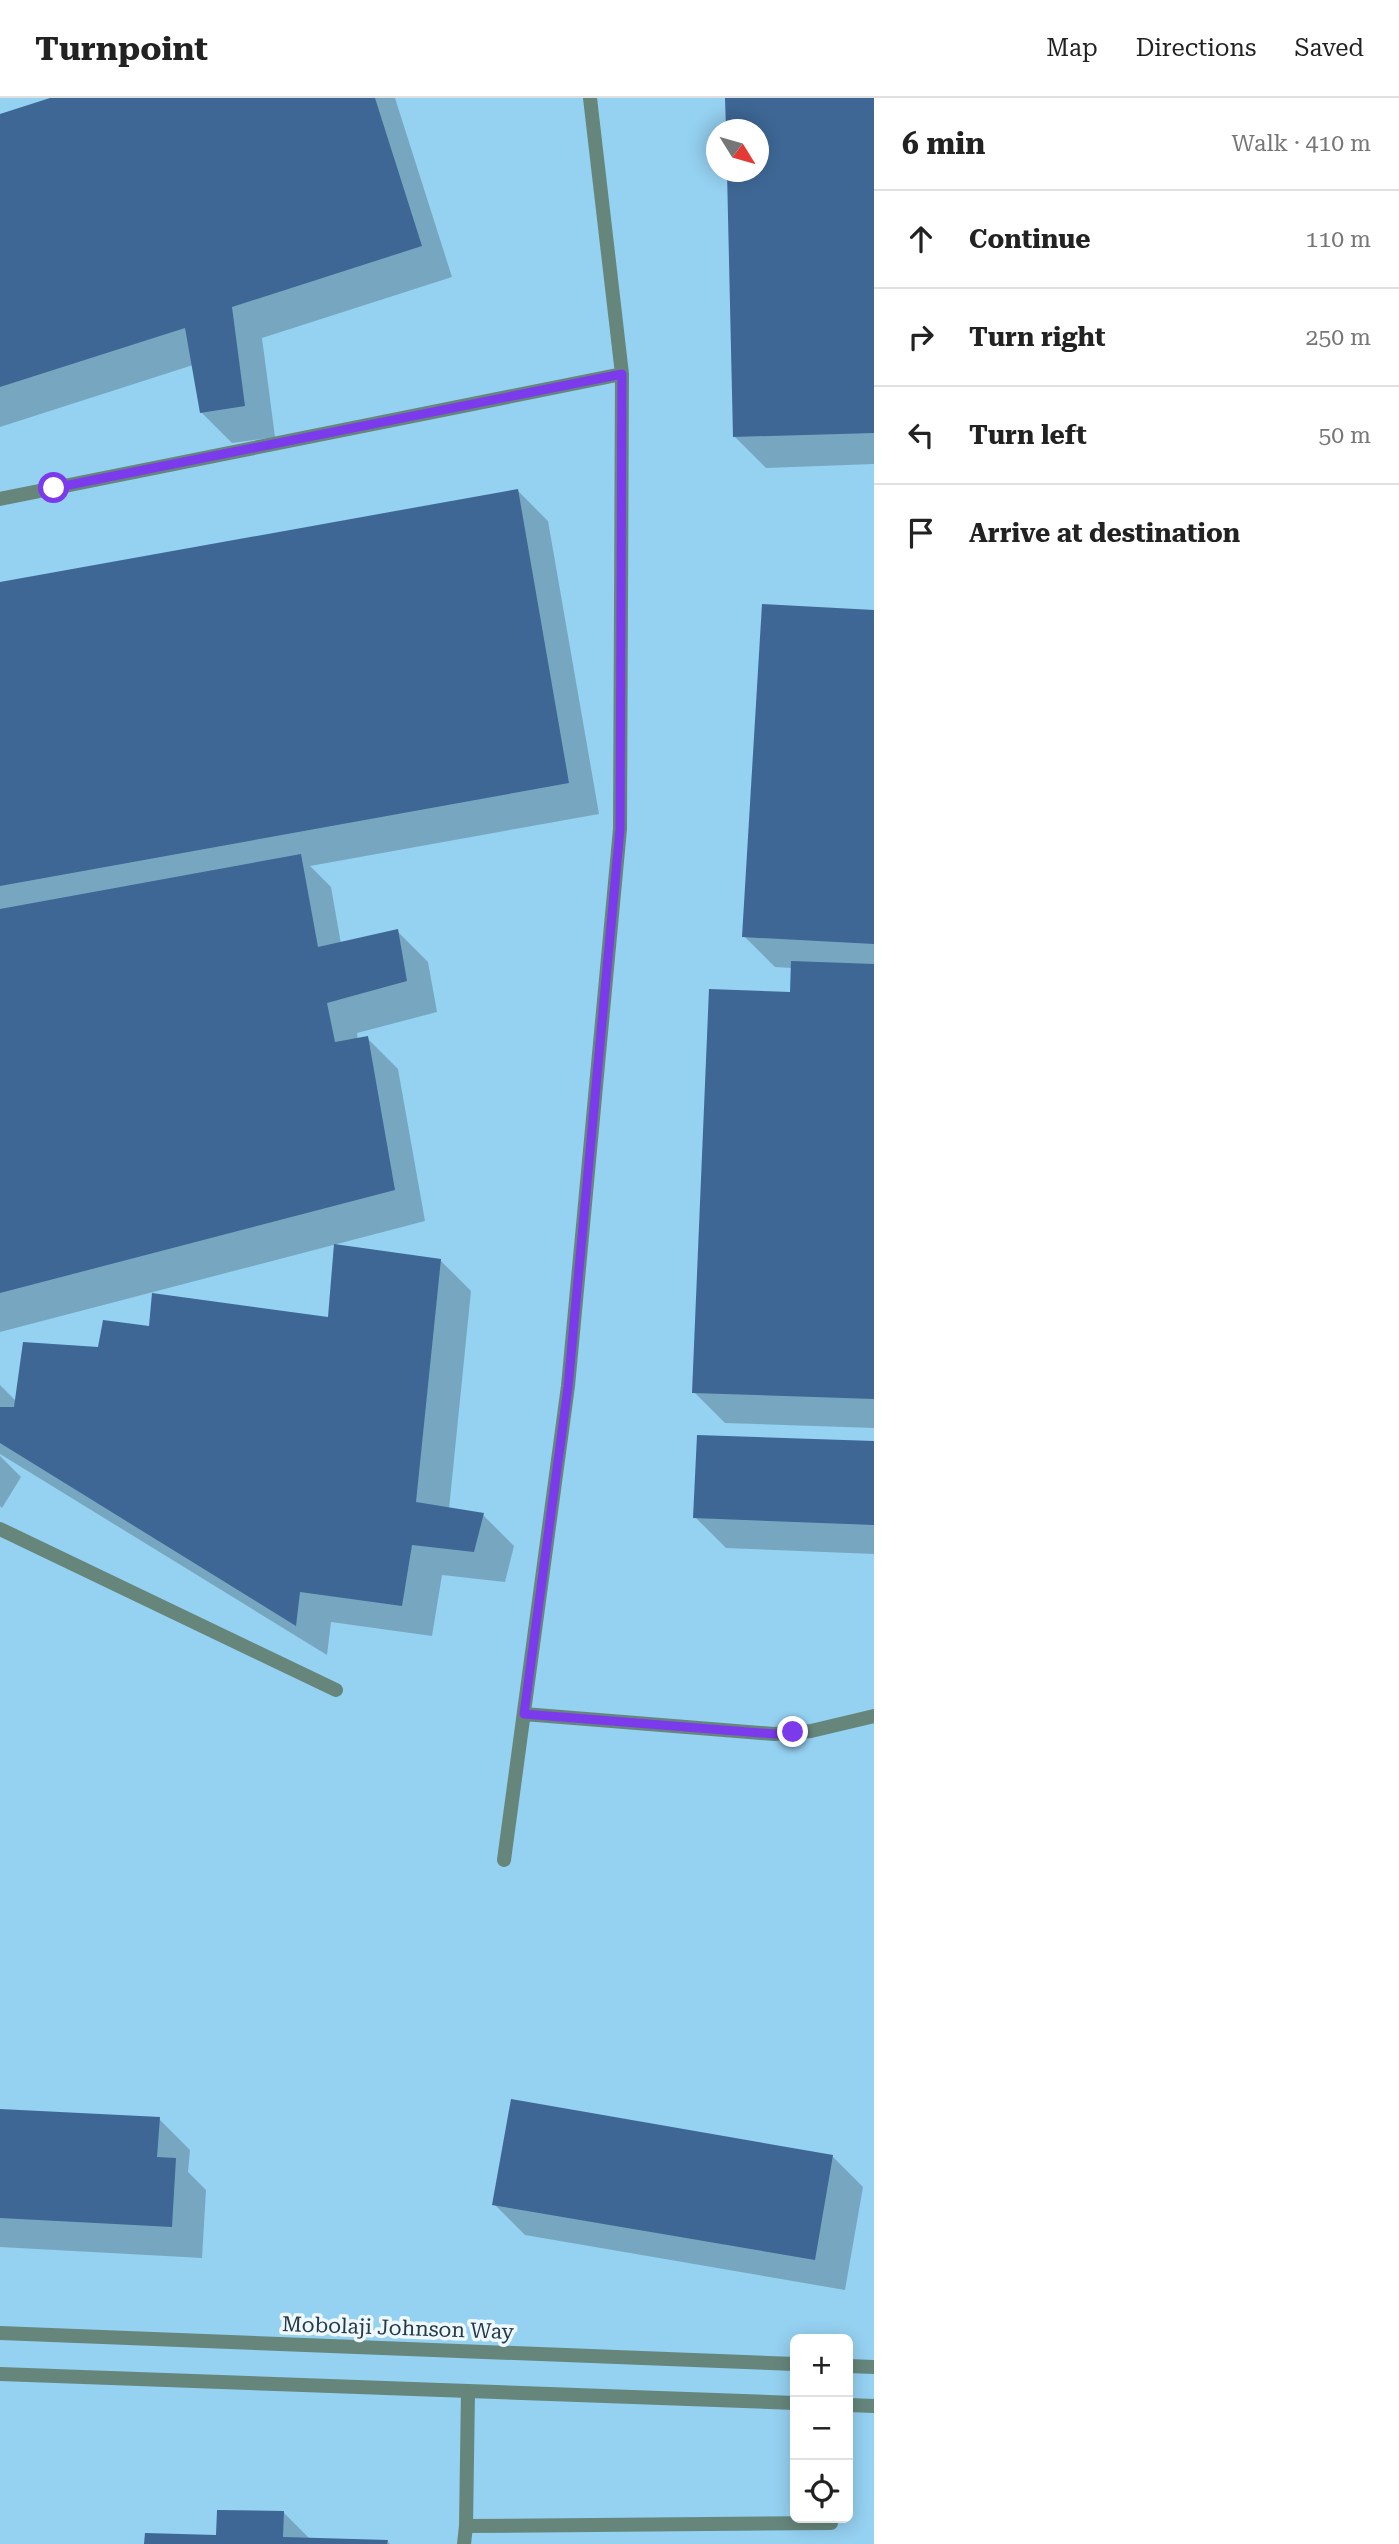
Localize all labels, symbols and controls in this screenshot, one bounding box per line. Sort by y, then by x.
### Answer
text: Turnpoint [35,29,208,68]
text: Map [1046,34,1098,62]
text: Directions [1136,34,1256,62]
text: Saved [1294,34,1364,62]
north arrow [706,119,769,182]
text: 6 min [902,126,985,161]
text: Walk · 410 m [1232,130,1371,157]
icon: ahead [902,220,940,258]
text: Continue [969,224,1091,254]
text: 110 m [1306,226,1371,253]
icon: right [902,318,940,356]
text: Turn right [969,322,1105,352]
text: 250 m [1306,324,1371,351]
icon: left [902,416,940,454]
text: Turn left [969,420,1087,450]
text: 50 m [1318,422,1371,449]
route start [38,472,69,503]
icon: arrive [902,514,940,552]
text: Arrive at destination [969,518,1240,548]
route end [777,1716,808,1747]
street label: Mobolaji Johnson Way [282,2312,515,2344]
map controls [790,2334,853,2523]
button: + [790,2334,853,2397]
button: − [790,2397,853,2460]
button: locate [790,2460,853,2523]

